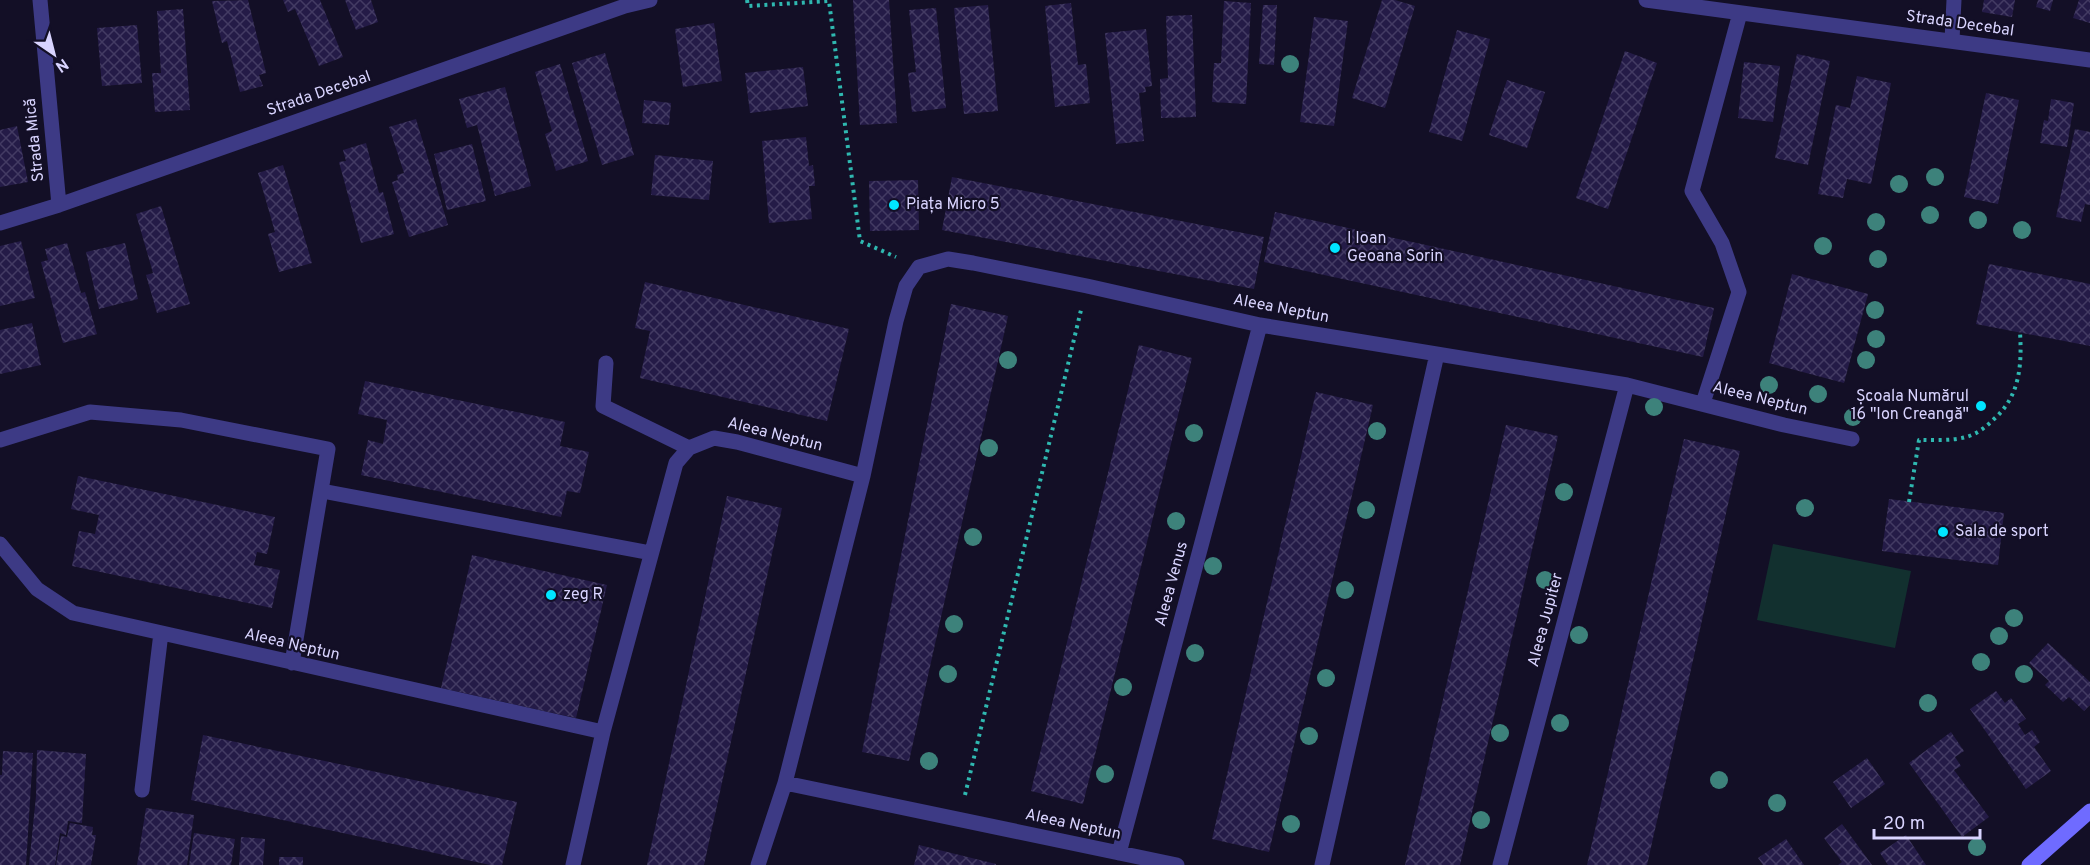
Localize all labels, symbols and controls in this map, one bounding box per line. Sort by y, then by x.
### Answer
street label: Strada Decebal [1905,7,2015,41]
north arrow [24,24,84,84]
text: N [51,53,72,76]
street label: Strada Decebal [264,67,374,121]
street label: Strada Mică [21,97,49,183]
place label: Piața Micro 5 [906,195,1000,215]
marker: Piața Micro 5 [887,198,901,212]
place label: I Ioan Geoana Sorin [1347,229,1443,267]
marker: I Ioan Geoana Sorin [1328,241,1342,255]
street label: Aleea Neptun [1231,290,1331,328]
street label: Aleea Neptun [1710,378,1810,420]
place label: Școala Numărul 16 "Ion Creangă" [1851,387,1969,425]
marker: Școala Numărul 16 "Ion Creangă" [1974,399,1988,413]
street label: Aleea Neptun [725,414,825,456]
place label: Sala de sport [1955,522,2049,542]
marker: Sala de sport [1936,525,1950,539]
street label: Aleea Venus [1151,539,1193,629]
street label: Aleea Jupiter [1524,571,1568,669]
place label: zeg R [563,585,603,605]
marker: zeg R [544,588,558,602]
street label: Aleea Neptun [242,624,342,666]
scale bar [1874,802,1980,840]
street label: Aleea Neptun [1023,805,1123,845]
text: 20 m [1883,813,1925,836]

